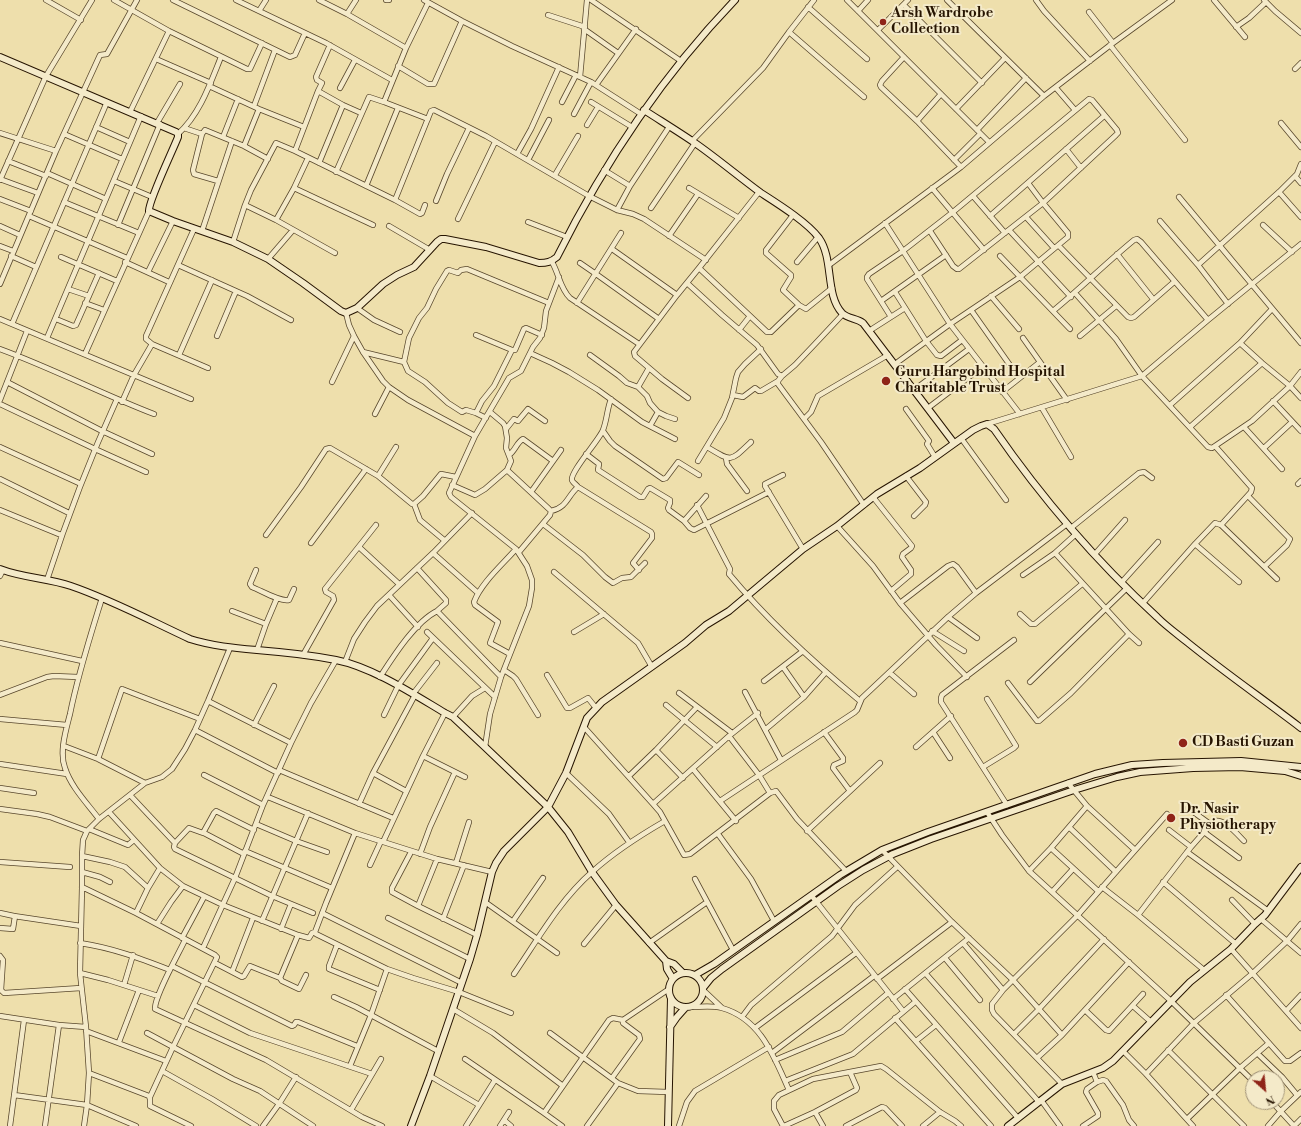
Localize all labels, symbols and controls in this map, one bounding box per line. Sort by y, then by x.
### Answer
place label: Arsh Wardrobe Collection [891,6,993,38]
marker: Arsh Wardrobe Collection [878,17,888,27]
place label: Guru Hargobind Hospital Charitable Trust [895,365,1065,398]
marker: Guru Hargobind Hospital Charitable Trust [880,375,892,387]
place label: CD Basti Guzan [1192,735,1294,751]
marker: CD Basti Guzan [1177,737,1189,749]
place label: Dr. Nasir Physiotherapy [1180,802,1276,834]
marker: Dr. Nasir Physiotherapy [1165,812,1177,824]
north arrow [1245,1070,1285,1110]
text: N [1263,1092,1277,1108]

